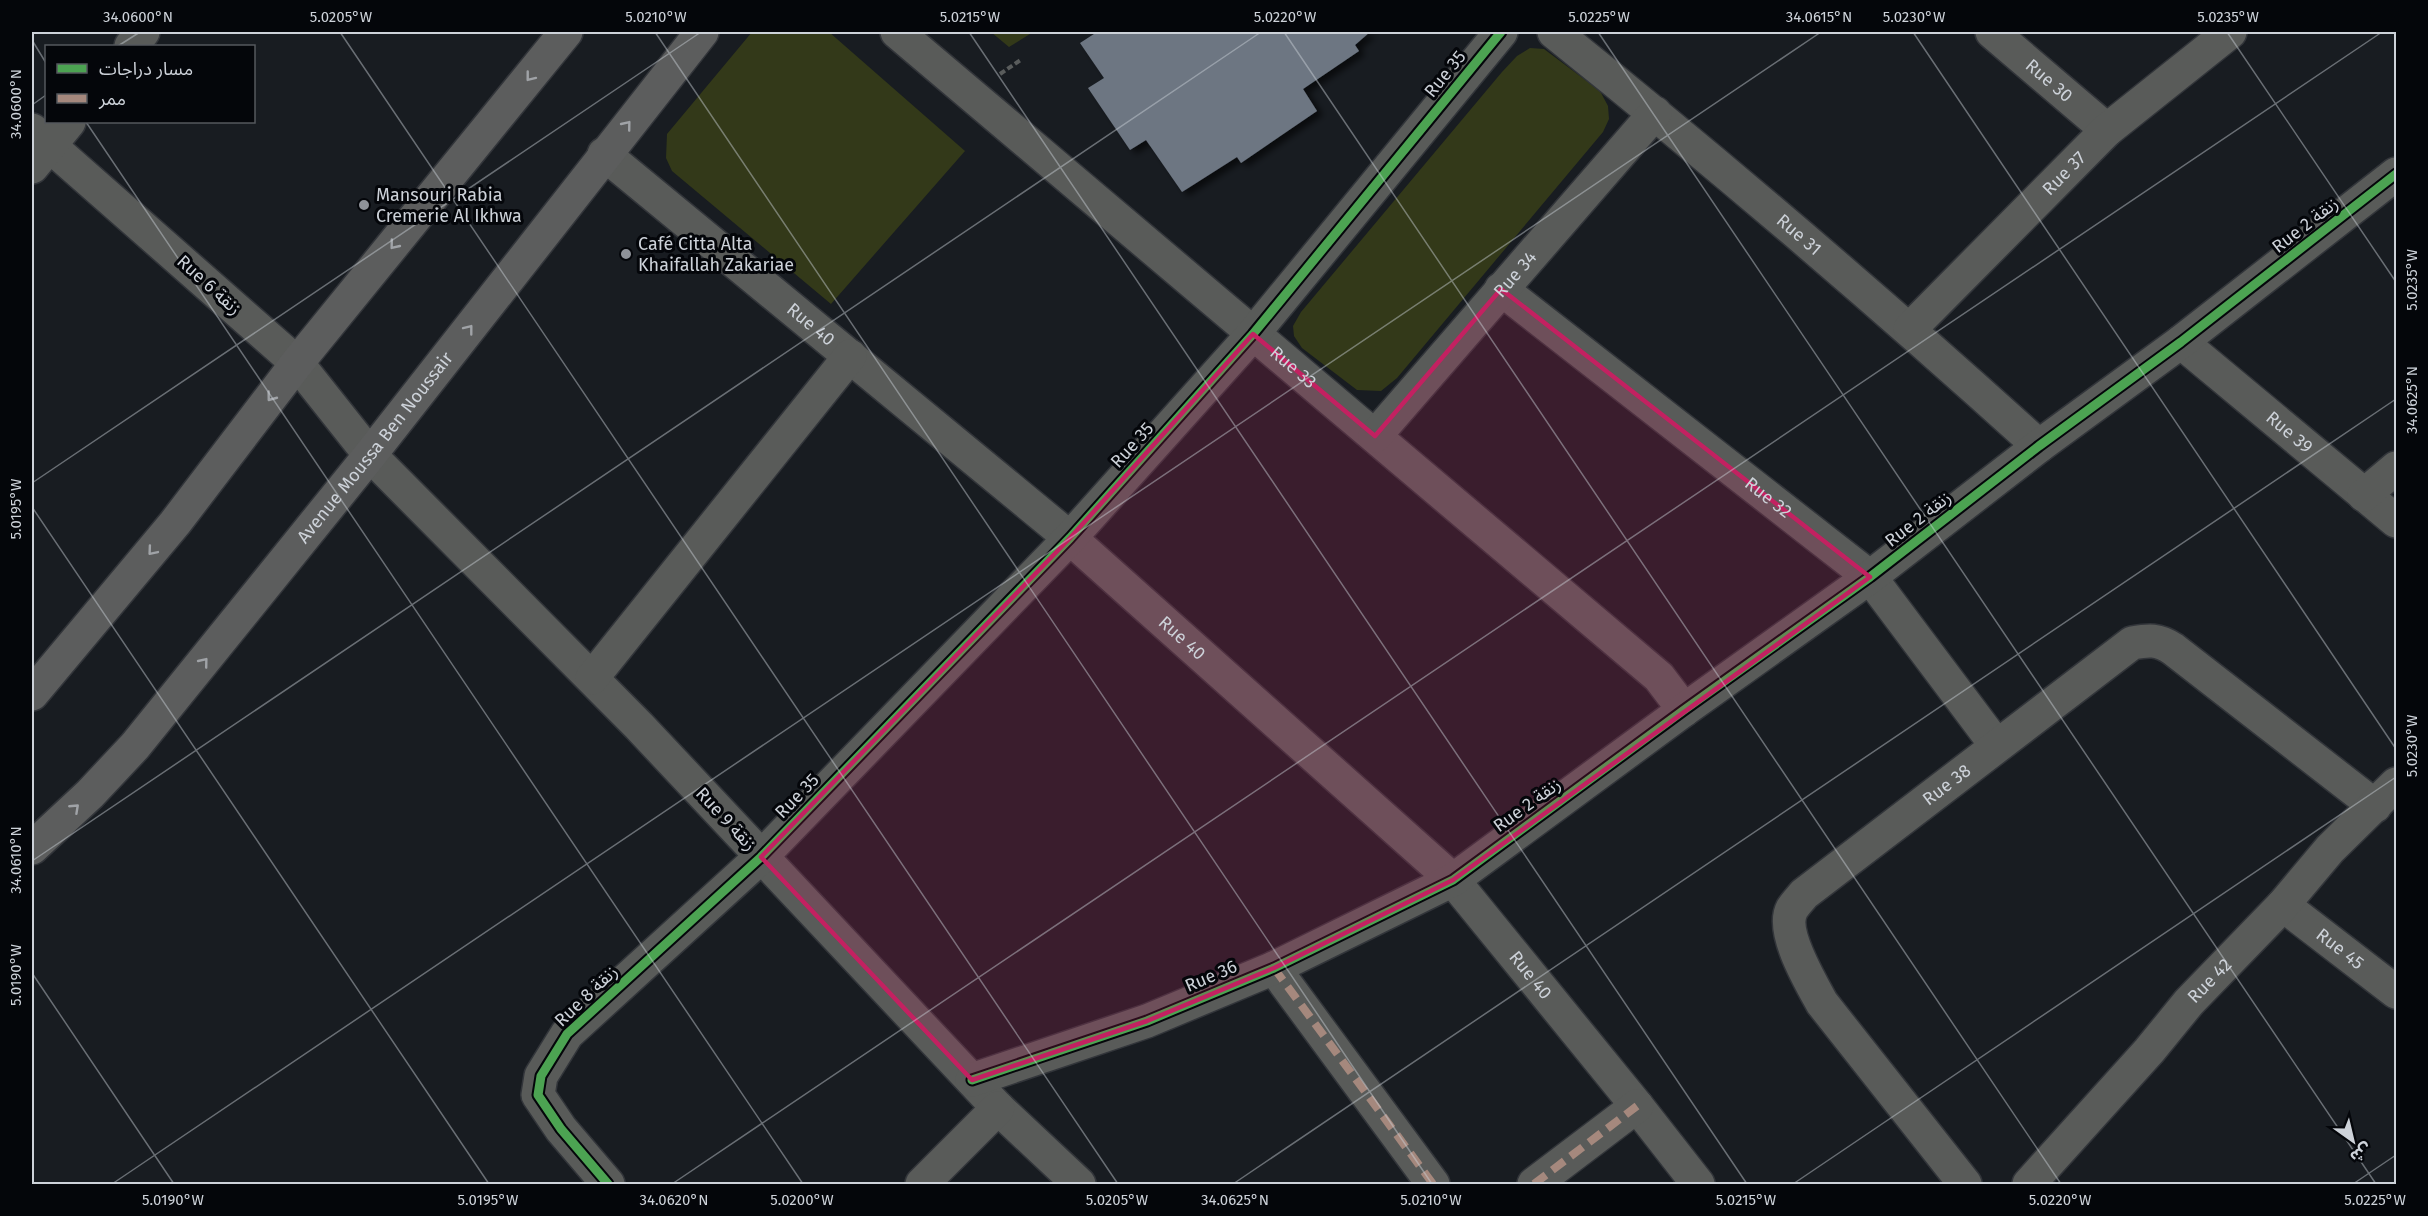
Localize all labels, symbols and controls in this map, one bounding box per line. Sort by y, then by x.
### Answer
text: 34.0600°N [103,8,173,26]
text: 5.0205°W [310,8,373,26]
text: 5.0210°W [625,8,687,26]
text: 5.0215°W [940,8,1001,26]
text: 5.0220°W [1254,8,1317,26]
text: 5.0225°W [1568,8,1630,26]
text: 34.0615°N [1786,8,1852,26]
text: 5.0230°W [1883,8,1946,26]
text: 5.0235°W [2197,8,2259,26]
legend [45,45,255,123]
street label: Rue 35 [1419,46,1471,102]
street label: Rue 30 [2021,54,2077,107]
text: مسار دراجات [99,58,193,80]
text: 34.0600°N [7,69,25,139]
one-way arrow [526,71,537,82]
text: ممر [98,88,126,110]
one-way arrow [620,121,631,132]
street label: Rue 37 [2038,147,2090,200]
place label: Mansouri Rabia Cremerie Al Ikhwa [376,184,522,227]
street label: Rue 2 زنقة [2267,192,2343,258]
marker: Mansouri Rabia Cremerie Al Ikhwa [357,198,371,212]
street label: Rue 31 [1772,209,1826,260]
place label: Café Citta Alta Khaifallah Zakariae [638,233,794,276]
one-way arrow [390,238,401,249]
street label: Rue 34 [1489,246,1542,302]
marker: Café Citta Alta Khaifallah Zakariae [619,247,633,261]
text: 5.0235°W [2403,249,2421,311]
street label: Rue 6 زنقة [172,250,246,320]
street label: Rue 40 [782,298,839,351]
one-way arrow [461,325,472,336]
street label: Rue 33 [1265,341,1321,393]
street label: Avenue Moussa Ben Noussair [292,347,458,548]
text: 34.0625°N [2403,366,2421,434]
one-way arrow [268,390,279,401]
street label: Rue 39 [2261,406,2317,458]
street label: Rue 35 [1106,418,1158,472]
street label: Rue 32 [1740,472,1796,523]
text: 5.0195°W [7,478,25,539]
street label: Rue 2 زنقة [1880,486,1956,552]
one-way arrow [148,544,159,555]
street label: Rue 40 [1154,611,1210,665]
one-way arrow [196,658,207,669]
text: 5.0230°W [2403,714,2421,777]
street label: Rue 38 [1918,759,1975,810]
street label: Rue 35 [770,769,824,823]
street label: Rue 2 زنقة [1489,773,1565,837]
street label: Rue 9 زنقة [691,783,761,855]
one-way arrow [68,804,78,815]
text: 34.0610°N [7,826,25,894]
street label: Rue 45 [2312,924,2368,974]
text: 5.0190°W [7,943,25,1006]
street label: Rue 40 [1504,947,1557,1004]
street label: Rue 42 [2183,954,2236,1008]
street label: Rue 36 [1182,955,1240,997]
street label: Rue 8 زنقة [550,961,622,1031]
north arrow [2323,1111,2383,1171]
text: ش [2347,1139,2376,1167]
text: 5.0190°W [142,1191,205,1209]
text: 5.0195°W [458,1191,519,1209]
text: 34.0620°N [640,1191,708,1209]
text: 5.0200°W [770,1191,834,1209]
text: 5.0205°W [1086,1191,1149,1209]
text: 34.0625°N [1201,1191,1269,1209]
text: 5.0210°W [1400,1191,1462,1209]
text: 5.0215°W [1716,1191,1777,1209]
text: 5.0220°W [2029,1191,2092,1209]
text: 5.0225°W [2344,1191,2406,1209]

